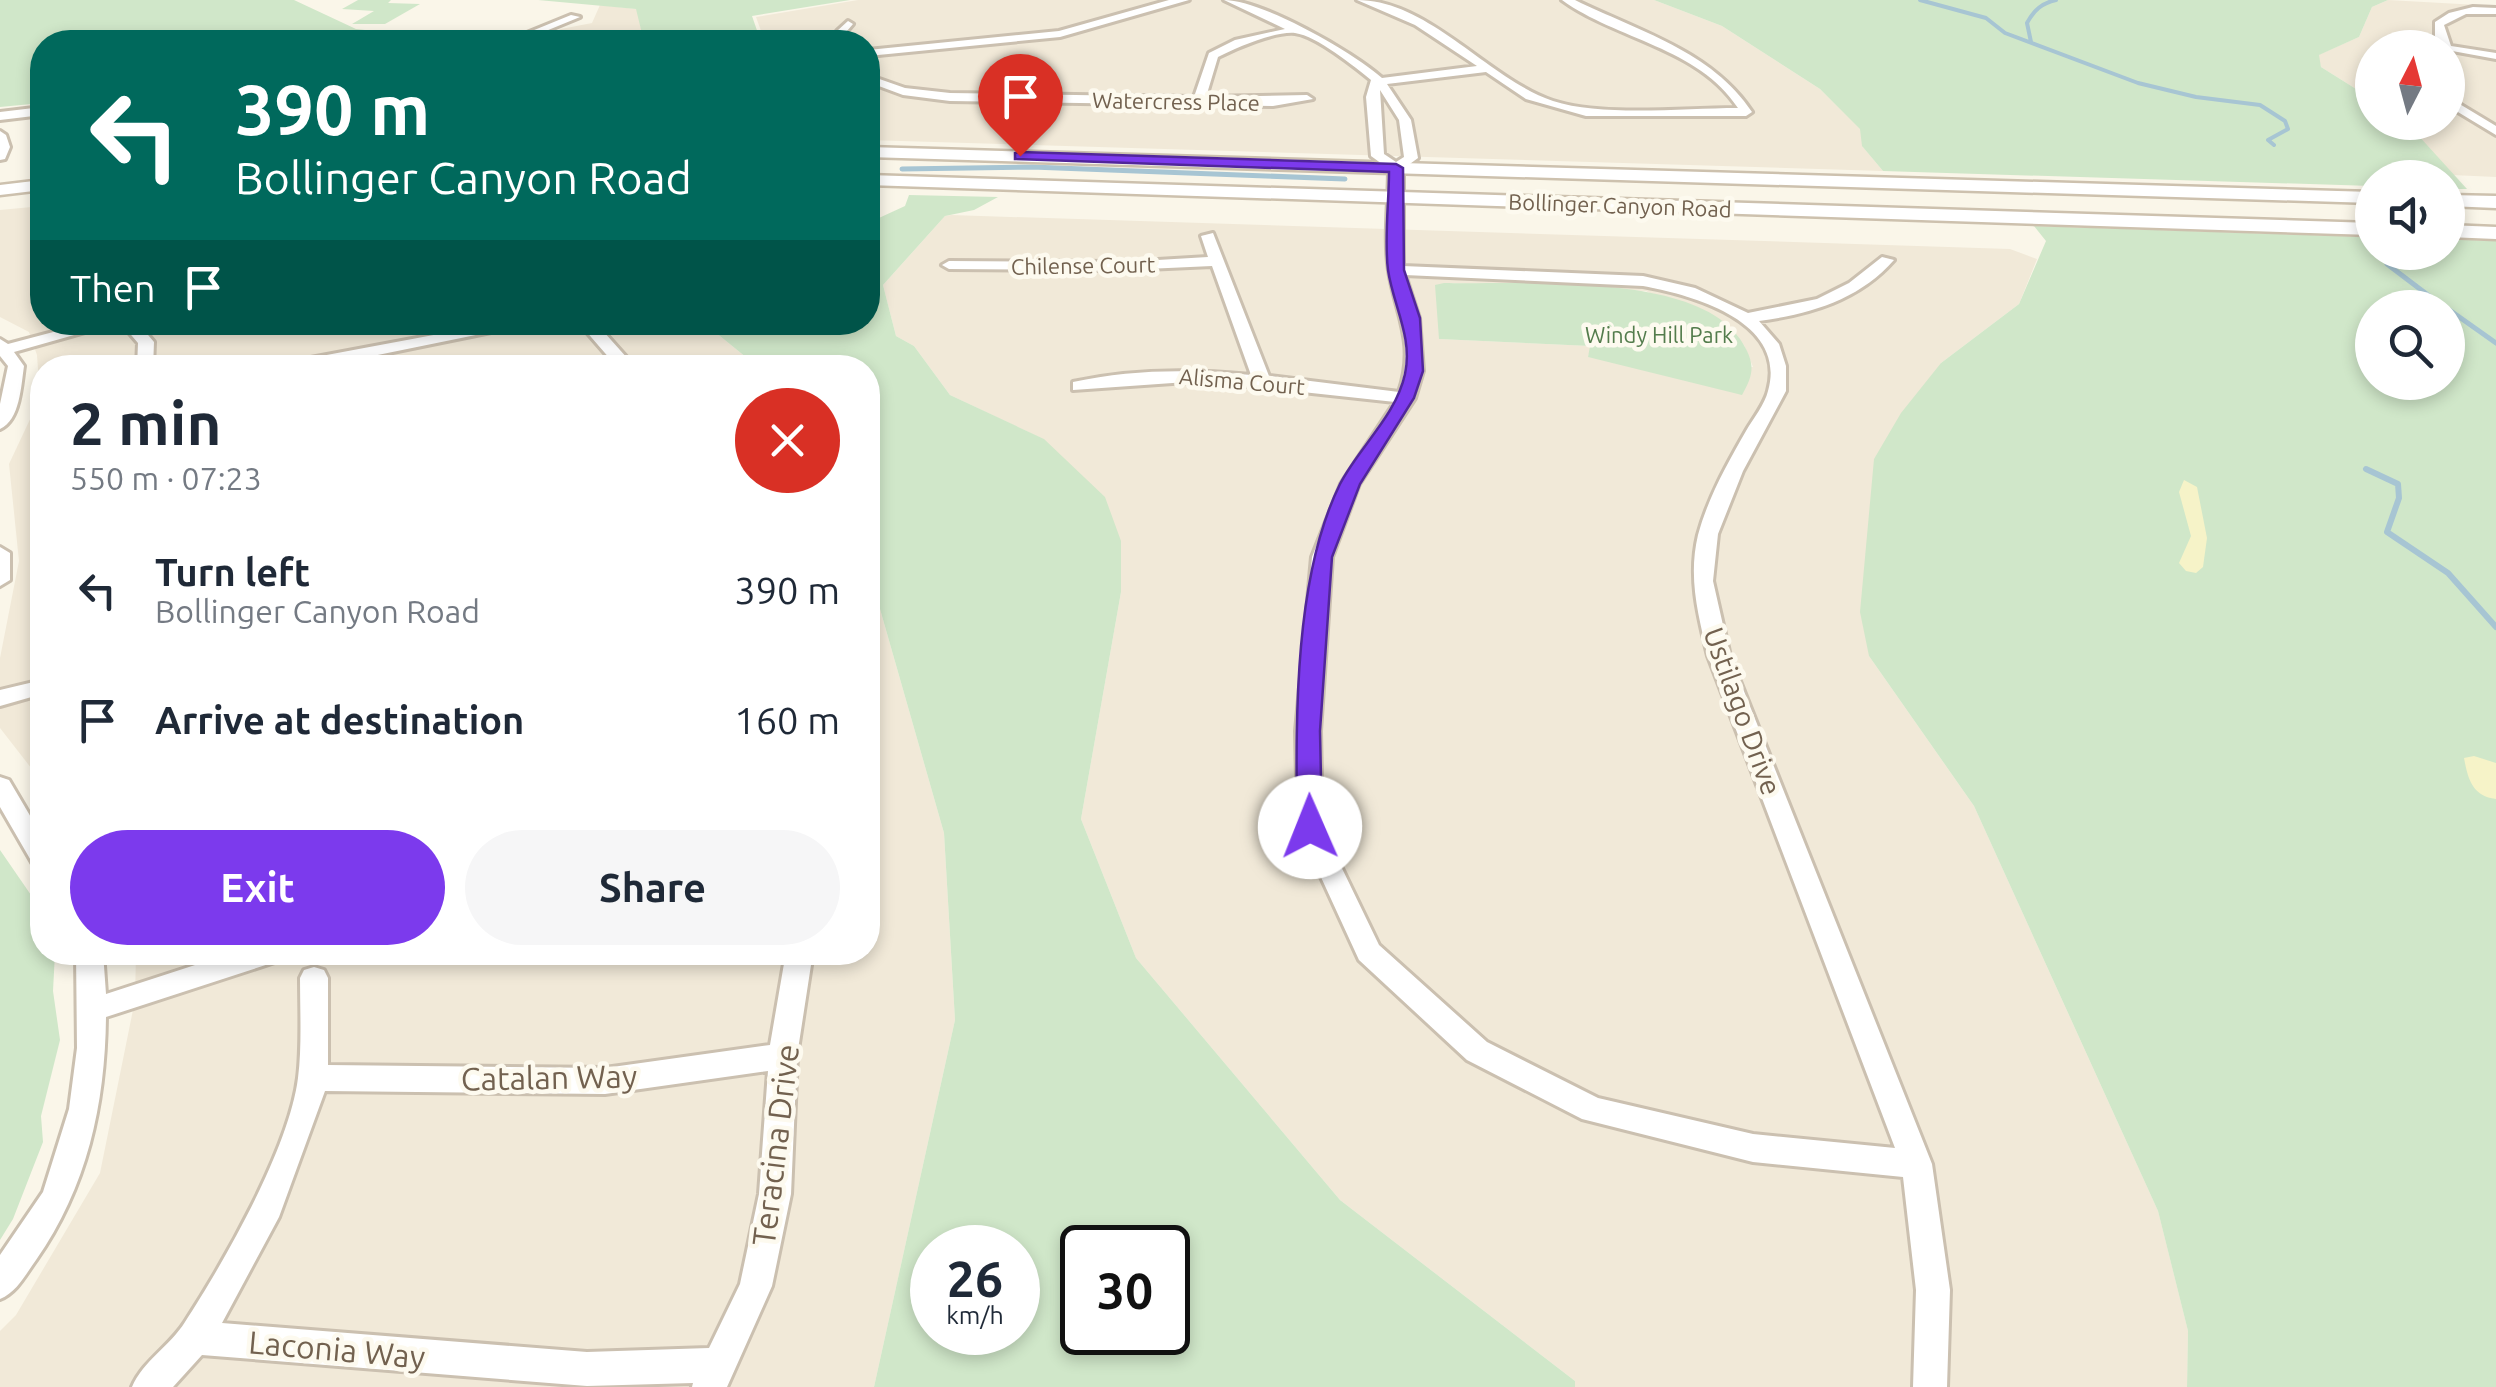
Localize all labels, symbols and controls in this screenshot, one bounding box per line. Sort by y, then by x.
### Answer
north arrow [2355,30,2465,140]
map controls [2355,30,2465,400]
pin [978,54,1063,157]
icon: arrive [993,69,1048,124]
icon: left [70,70,200,200]
text: 390 m [235,70,430,148]
street label: Watercress Place [1092,87,1260,115]
text: Bollinger Canyon Road [235,152,692,203]
button: sound [2355,160,2465,270]
street label: Bollinger Canyon Road [1508,189,1732,221]
street label: Chilense Court [1011,251,1156,279]
icon: arrive [176,260,231,315]
text: Then [70,267,156,309]
button: search [2355,290,2465,400]
park label: Windy Hill Park [1585,322,1733,347]
street label: Alisma Court [1178,363,1306,399]
button: close [735,388,840,493]
text: 2 min [70,389,222,456]
text: 550 m · 07:23 [70,460,262,496]
text: Turn left [155,551,310,593]
icon: left [70,563,125,618]
text: 390 m [734,569,840,611]
text: Bollinger Canyon Road [155,593,480,629]
street label: Ustilago Drive [1698,623,1788,799]
icon: arrive [70,693,125,748]
text: Arrive at destination [155,699,524,741]
text: 160 m [734,699,840,741]
position arrow [1258,775,1362,879]
button: Exit [70,830,445,945]
button: Share [465,830,840,945]
street label: Teracina Drive [745,1042,805,1248]
street label: Catalan Way [461,1057,637,1097]
speed limit sign: 30 [1060,1225,1190,1355]
text: 26 [947,1250,1003,1306]
text: km/h [946,1301,1004,1329]
street label: Laconia Way [247,1323,427,1375]

